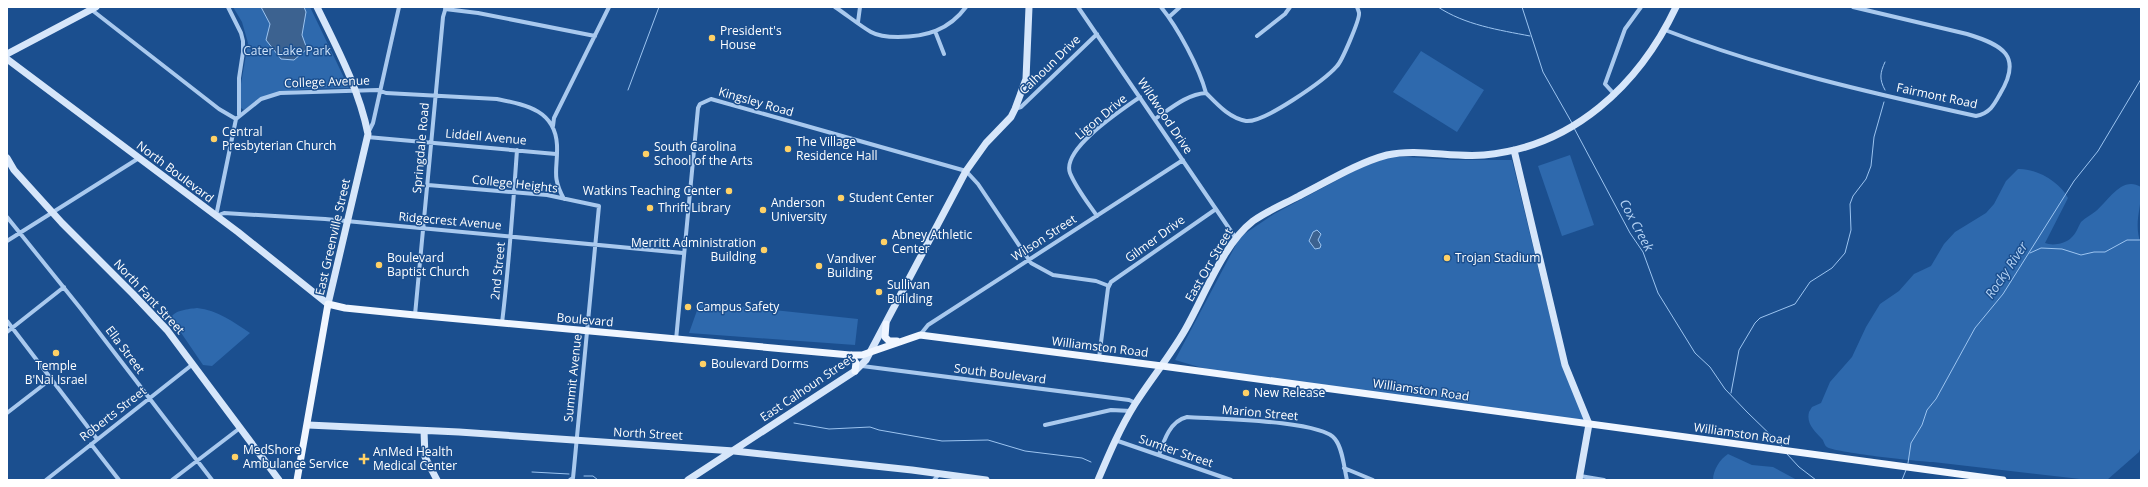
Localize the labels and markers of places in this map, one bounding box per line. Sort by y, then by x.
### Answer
place label: President's House [720,22,782,53]
marker: President's House [707,33,717,43]
place label: Central Presbyterian Church [222,123,336,154]
place label: The Village Residence Hall [796,133,878,164]
marker: Central Presbyterian Church [209,134,219,144]
place label: South Carolina School of the Arts [654,138,753,169]
marker: The Village Residence Hall [783,144,793,154]
marker: South Carolina School of the Arts [641,149,651,159]
place label: Watkins Teaching Center [583,182,721,199]
marker: Watkins Teaching Center [724,186,734,196]
place label: Student Center [849,189,934,206]
marker: Student Center [836,193,846,203]
place label: Anderson University [771,194,828,225]
place label: Thrift Library [658,199,731,216]
marker: Thrift Library [645,203,655,213]
marker: Anderson University [758,205,768,215]
place label: Abney Athletic Center [892,226,972,257]
place label: Merritt Administration Building [631,234,756,265]
marker: Abney Athletic Center [879,237,889,247]
marker: Merritt Administration Building [759,245,769,255]
place label: Boulevard Baptist Church [387,249,469,280]
place label: Trojan Stadium [1455,249,1540,266]
place label: Vandiver Building [827,250,876,281]
marker: Trojan Stadium [1442,253,1452,263]
marker: Boulevard Baptist Church [374,260,384,270]
marker: Vandiver Building [814,261,824,271]
place label: Sullivan Building [887,276,933,307]
marker: Sullivan Building [874,287,884,297]
place label: Campus Safety [696,298,780,315]
marker: Campus Safety [683,302,693,312]
marker: Temple B'Nai Israel [51,348,61,358]
place label: Boulevard Dorms [711,355,809,372]
place label: Temple B'Nai Israel [25,357,87,388]
marker: Boulevard Dorms [698,359,708,369]
place label: New Release [1254,384,1325,401]
marker: New Release [1241,388,1251,398]
place label: MedShore Ambulance Service [243,441,349,472]
place label: AnMed Health Medical Center [373,443,457,474]
marker: MedShore Ambulance Service [230,452,240,462]
marker: AnMed Health Medical Center [358,453,370,465]

